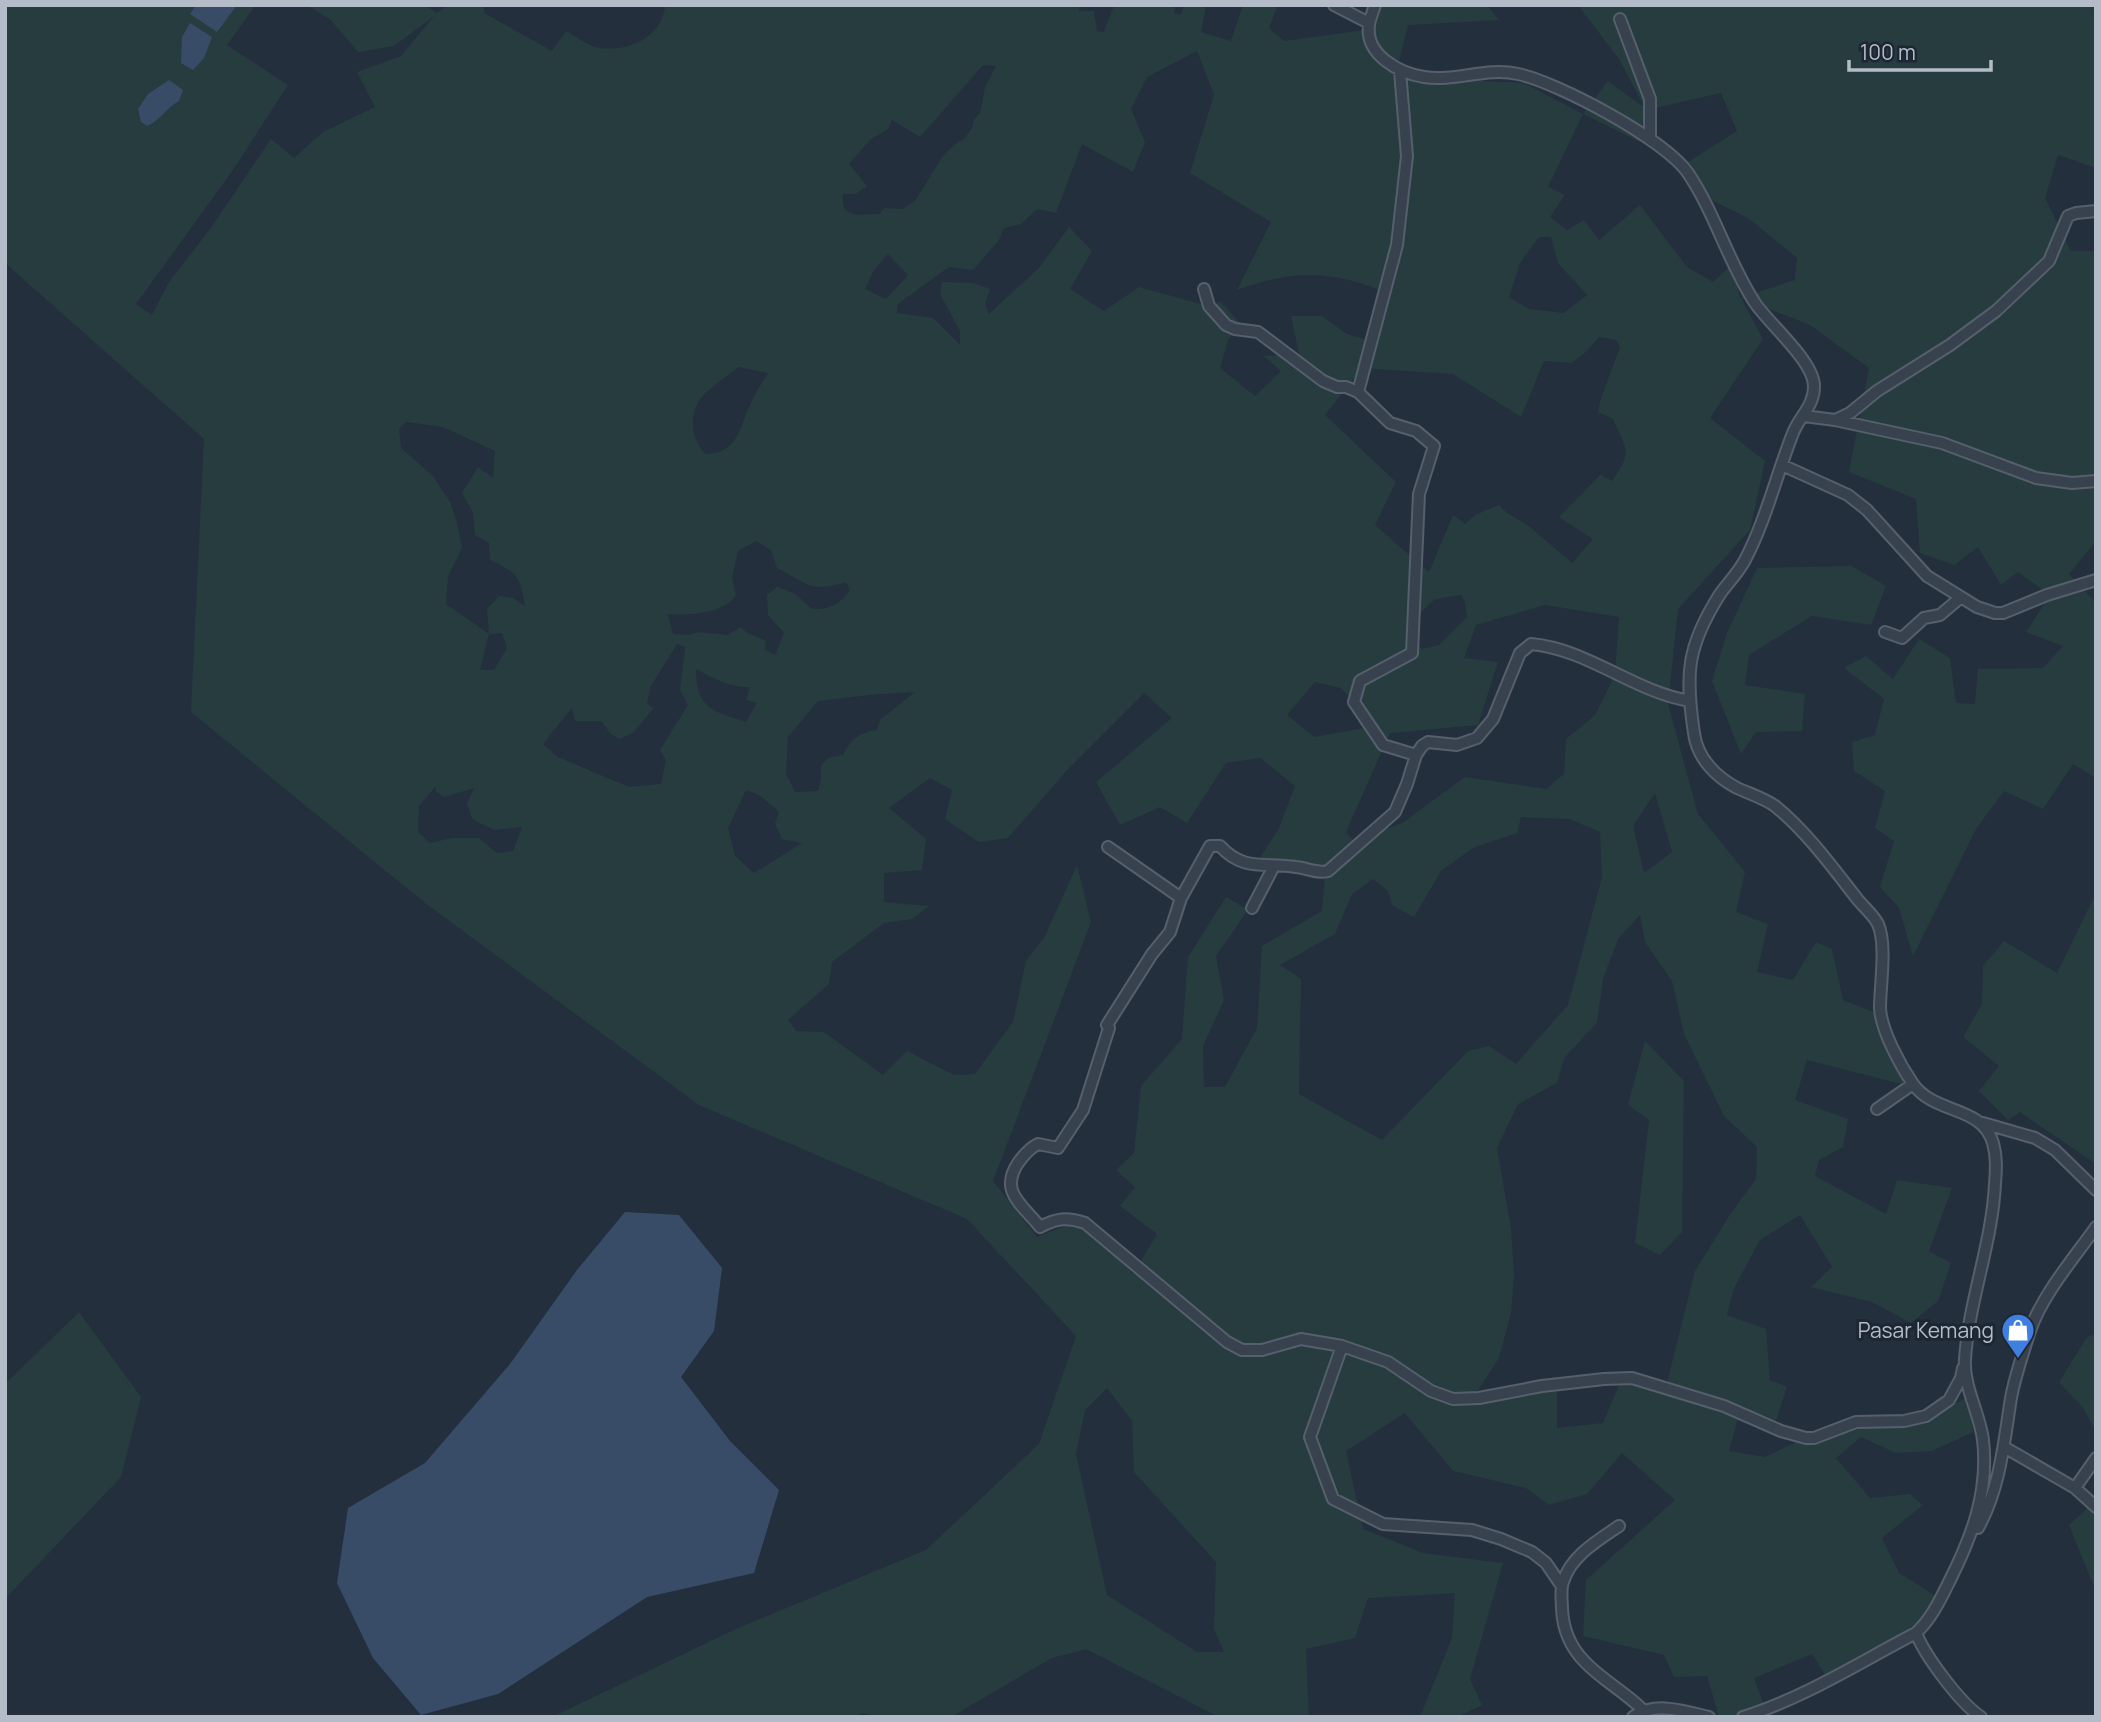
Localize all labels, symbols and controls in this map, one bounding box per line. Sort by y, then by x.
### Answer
scale bar [1849,28,1991,72]
text: 100 m [1860,38,1916,66]
shop icon: Pasar Kemang [1999,1311,2037,1360]
place label: Pasar Kemang [1858,1316,1994,1344]

